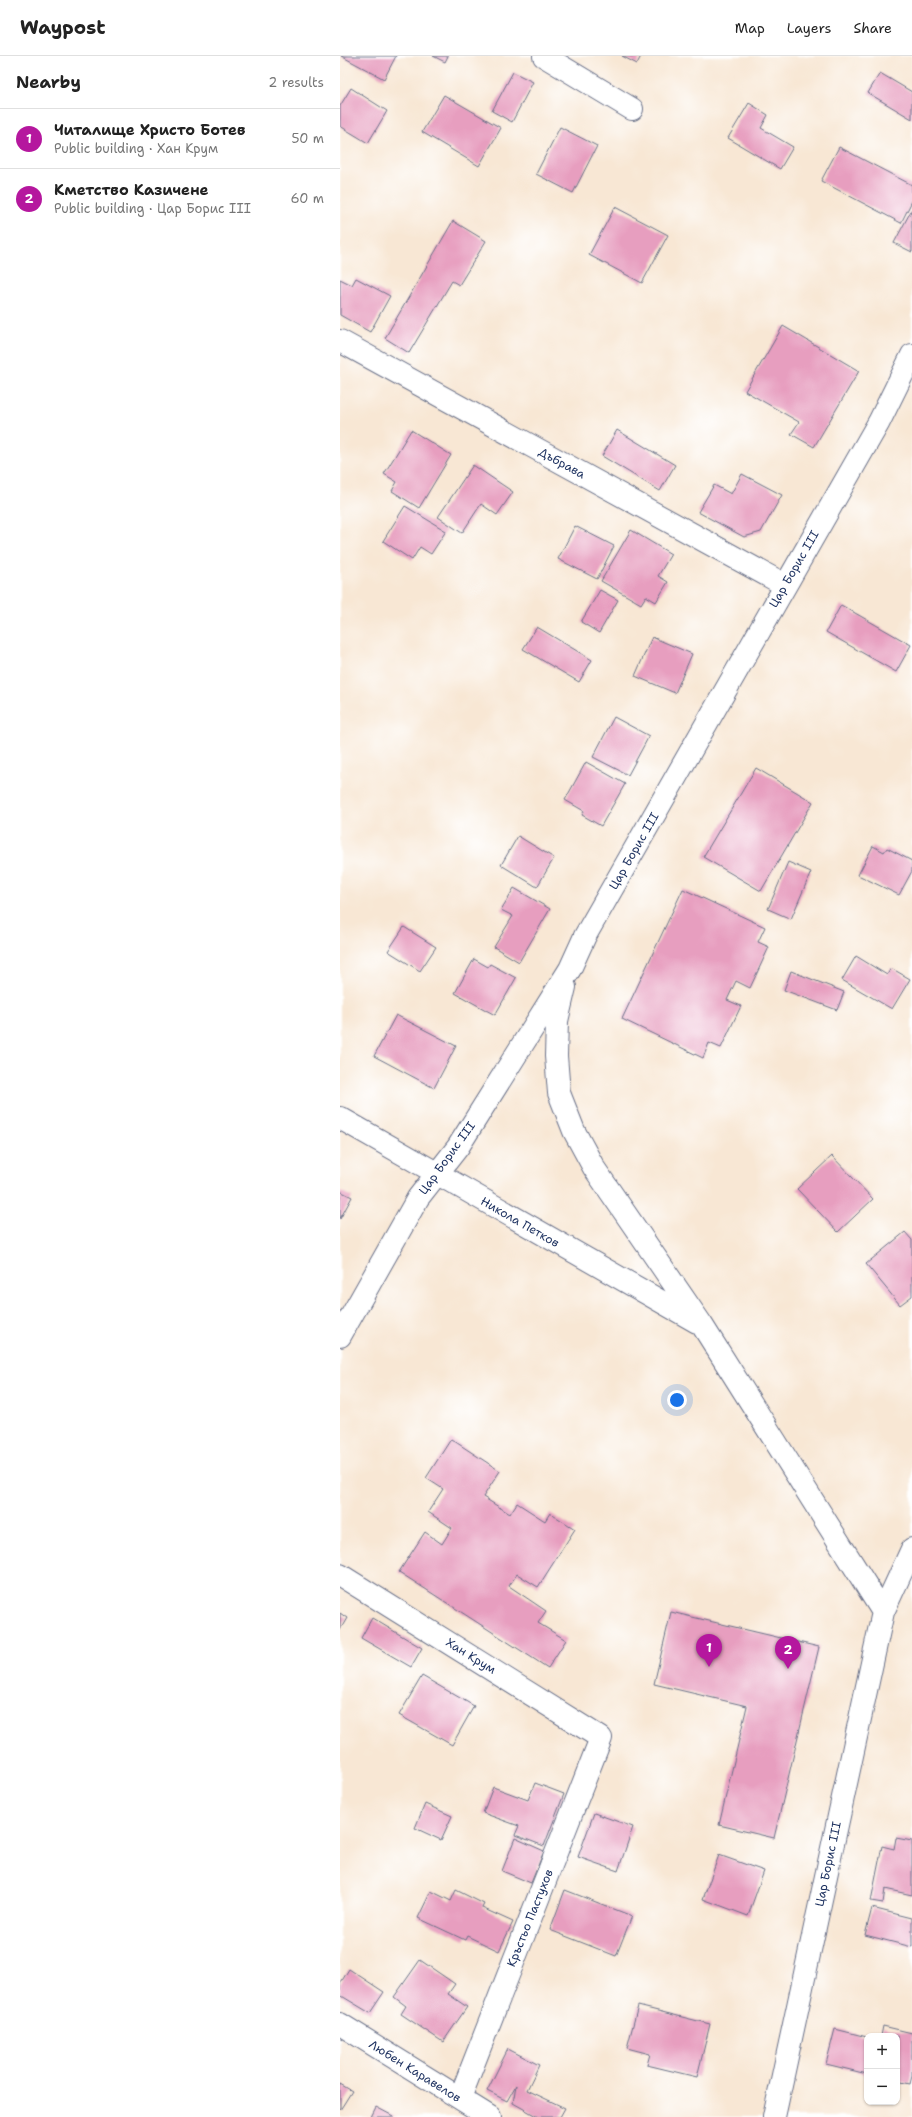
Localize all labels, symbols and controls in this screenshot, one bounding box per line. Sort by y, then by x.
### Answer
text: Waypost [20,15,105,40]
text: Map [735,19,765,37]
text: Layers [787,19,831,37]
text: Share [853,19,892,37]
text: Nearby [16,71,81,93]
text: 2 results [268,74,324,91]
text: Читалище Христо Ботев [54,120,245,140]
text: 1 [26,130,32,147]
text: 50 m [291,130,324,147]
text: Public building · Хан Крум [54,140,218,157]
text: Кметство Казичене [54,180,209,200]
text: 2 [24,190,34,207]
text: 60 m [291,190,324,207]
text: Public building · Цар Борис III [54,200,251,217]
street label: Дъбрава [536,444,589,483]
street label: Цар Борис III [765,527,823,610]
street label: Цар Борис III [605,809,663,892]
street label: Цар Борис III [415,1118,479,1198]
street label: Никола Петков [478,1193,562,1251]
your location [667,1390,687,1410]
street label: Хан Крум [443,1634,499,1678]
pin: 1 [696,1634,722,1667]
pin: 2 [775,1636,801,1669]
street label: Цар Борис III [811,1820,845,1908]
street label: Кръстьо Пастухов [503,1867,557,1969]
map controls [864,2033,900,2105]
button: + [864,2033,900,2069]
street label: Любен Каравелов [366,2036,464,2106]
button: − [864,2069,900,2105]

